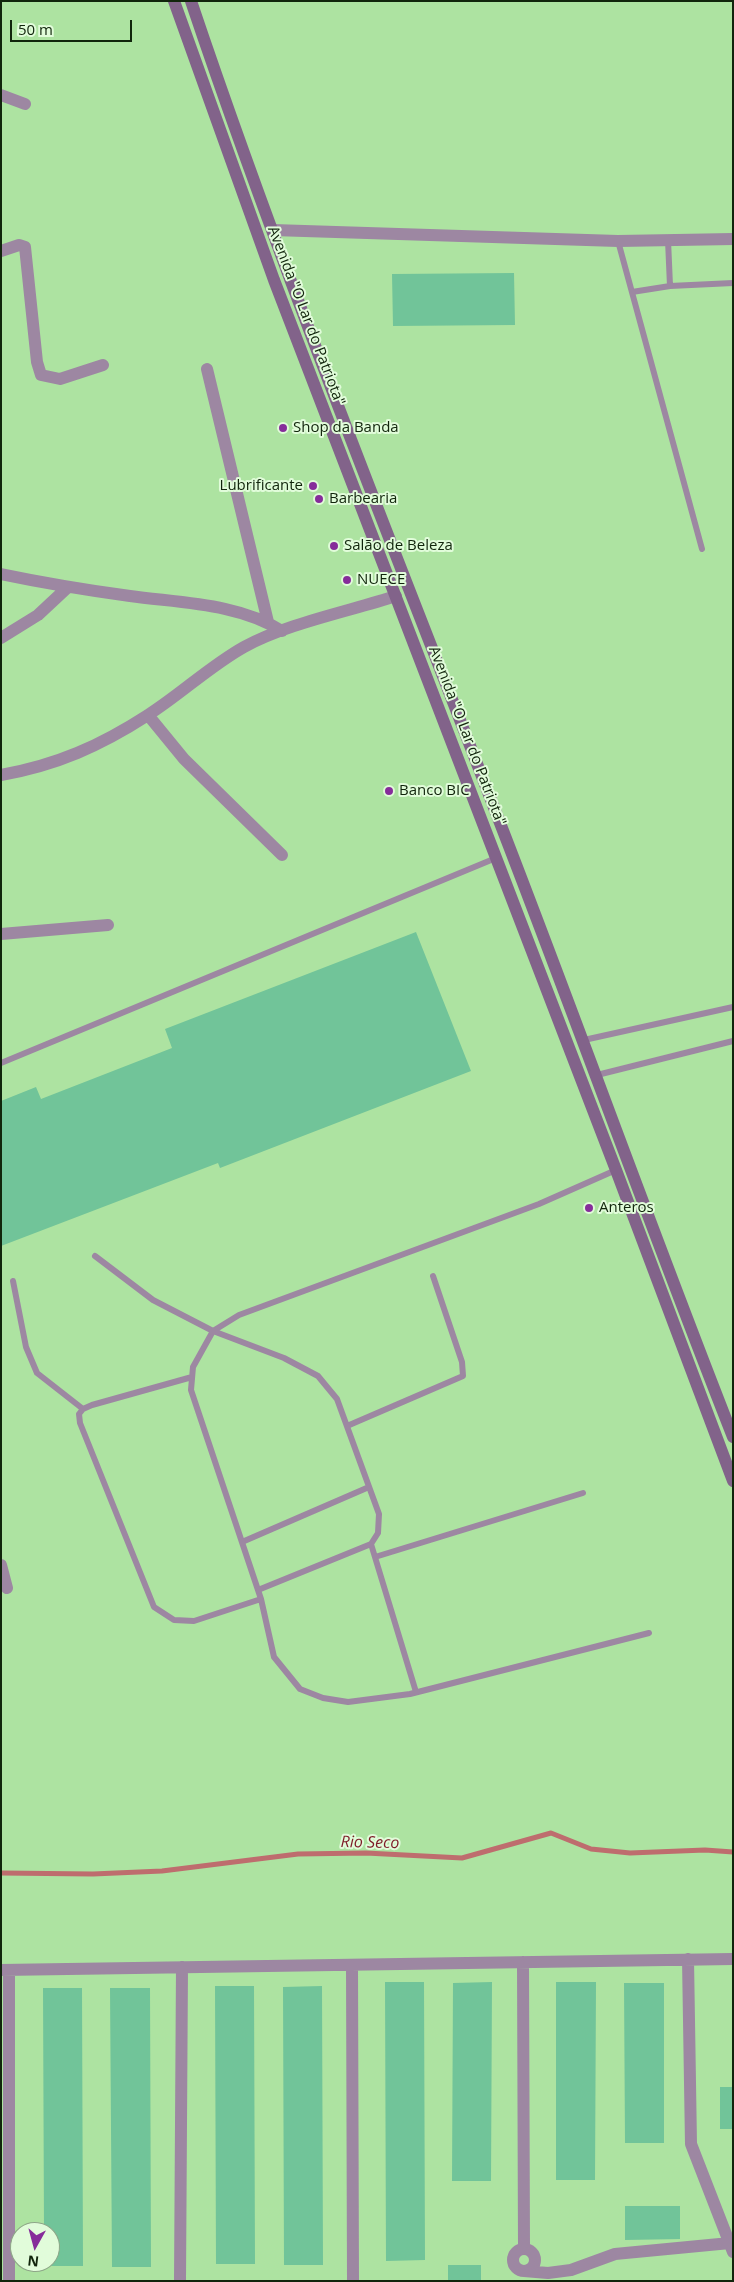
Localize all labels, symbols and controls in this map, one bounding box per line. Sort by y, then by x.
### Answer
scale bar [12,10,135,42]
text: 50 m [18,19,53,39]
street label: Avenida "O Lar do Patriota" [263,224,349,408]
place label: Shop da Banda [293,419,399,437]
marker: Shop da Banda [277,422,289,434]
place label: Lubrificante [220,477,303,495]
marker: Lubrificante [307,480,319,492]
place label: Barbearia [329,490,397,508]
marker: Barbearia [313,493,325,505]
place label: Salão de Beleza [344,537,453,555]
marker: Salão de Beleza [328,540,340,552]
place label: NUECE [357,571,405,589]
marker: NUECE [341,574,353,586]
street label: Avenida "O Lar do Patriota" [424,644,510,828]
place label: Banco BIC [399,782,470,800]
marker: Banco BIC [383,785,395,797]
place label: Anteros [599,1199,654,1217]
marker: Anteros [583,1202,595,1214]
water label: Rio Seco [341,1833,399,1853]
north arrow [10,2222,60,2272]
text: N [26,2251,40,2272]

